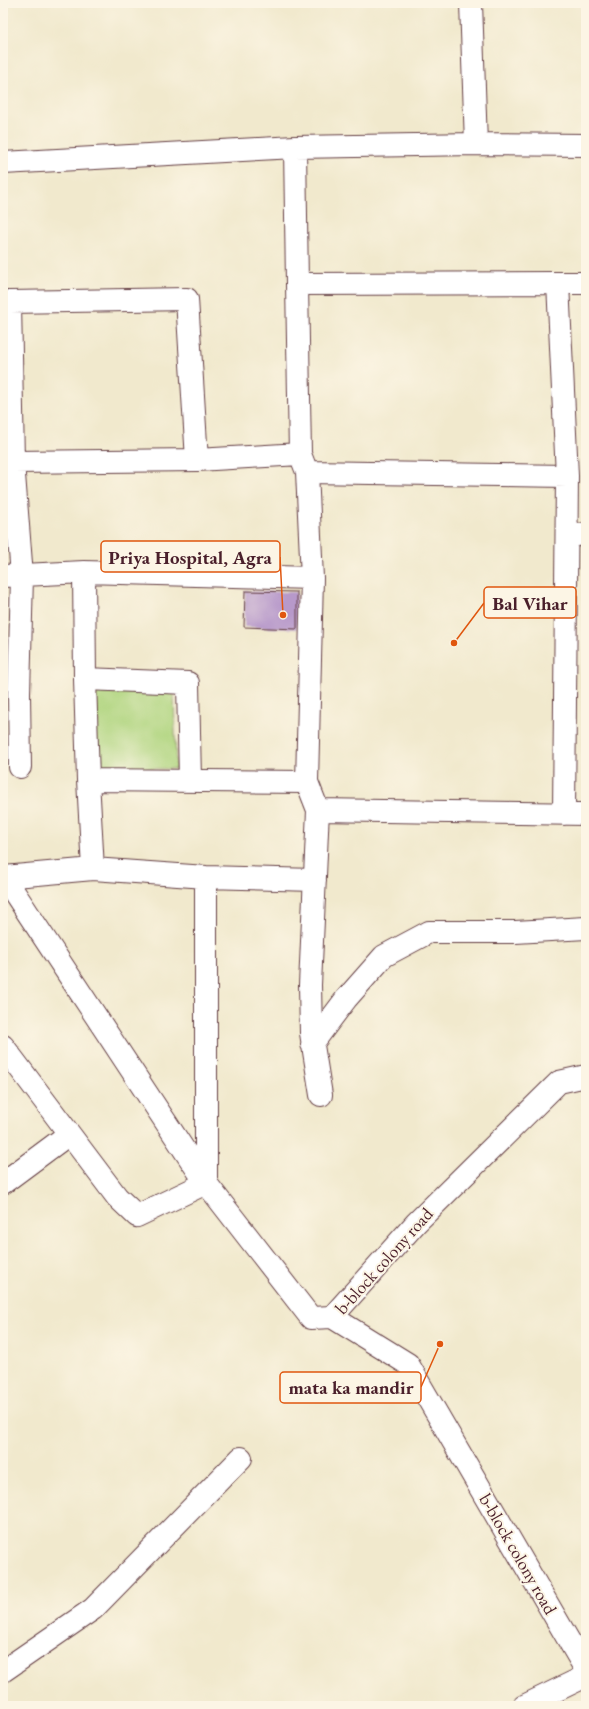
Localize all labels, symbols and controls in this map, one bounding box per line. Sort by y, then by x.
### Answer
callout: Priya Hospital, Agra [101,541,280,572]
text: Priya Hospital, Agra [108,545,272,570]
callout: Bal Vihar [484,587,576,618]
text: Bal Vihar [492,591,568,616]
street label: b-block colony road [330,1202,438,1319]
callout: mata ka mandir [280,1372,421,1403]
text: mata ka mandir [288,1375,414,1400]
street label: b-block colony road [475,1489,563,1619]

